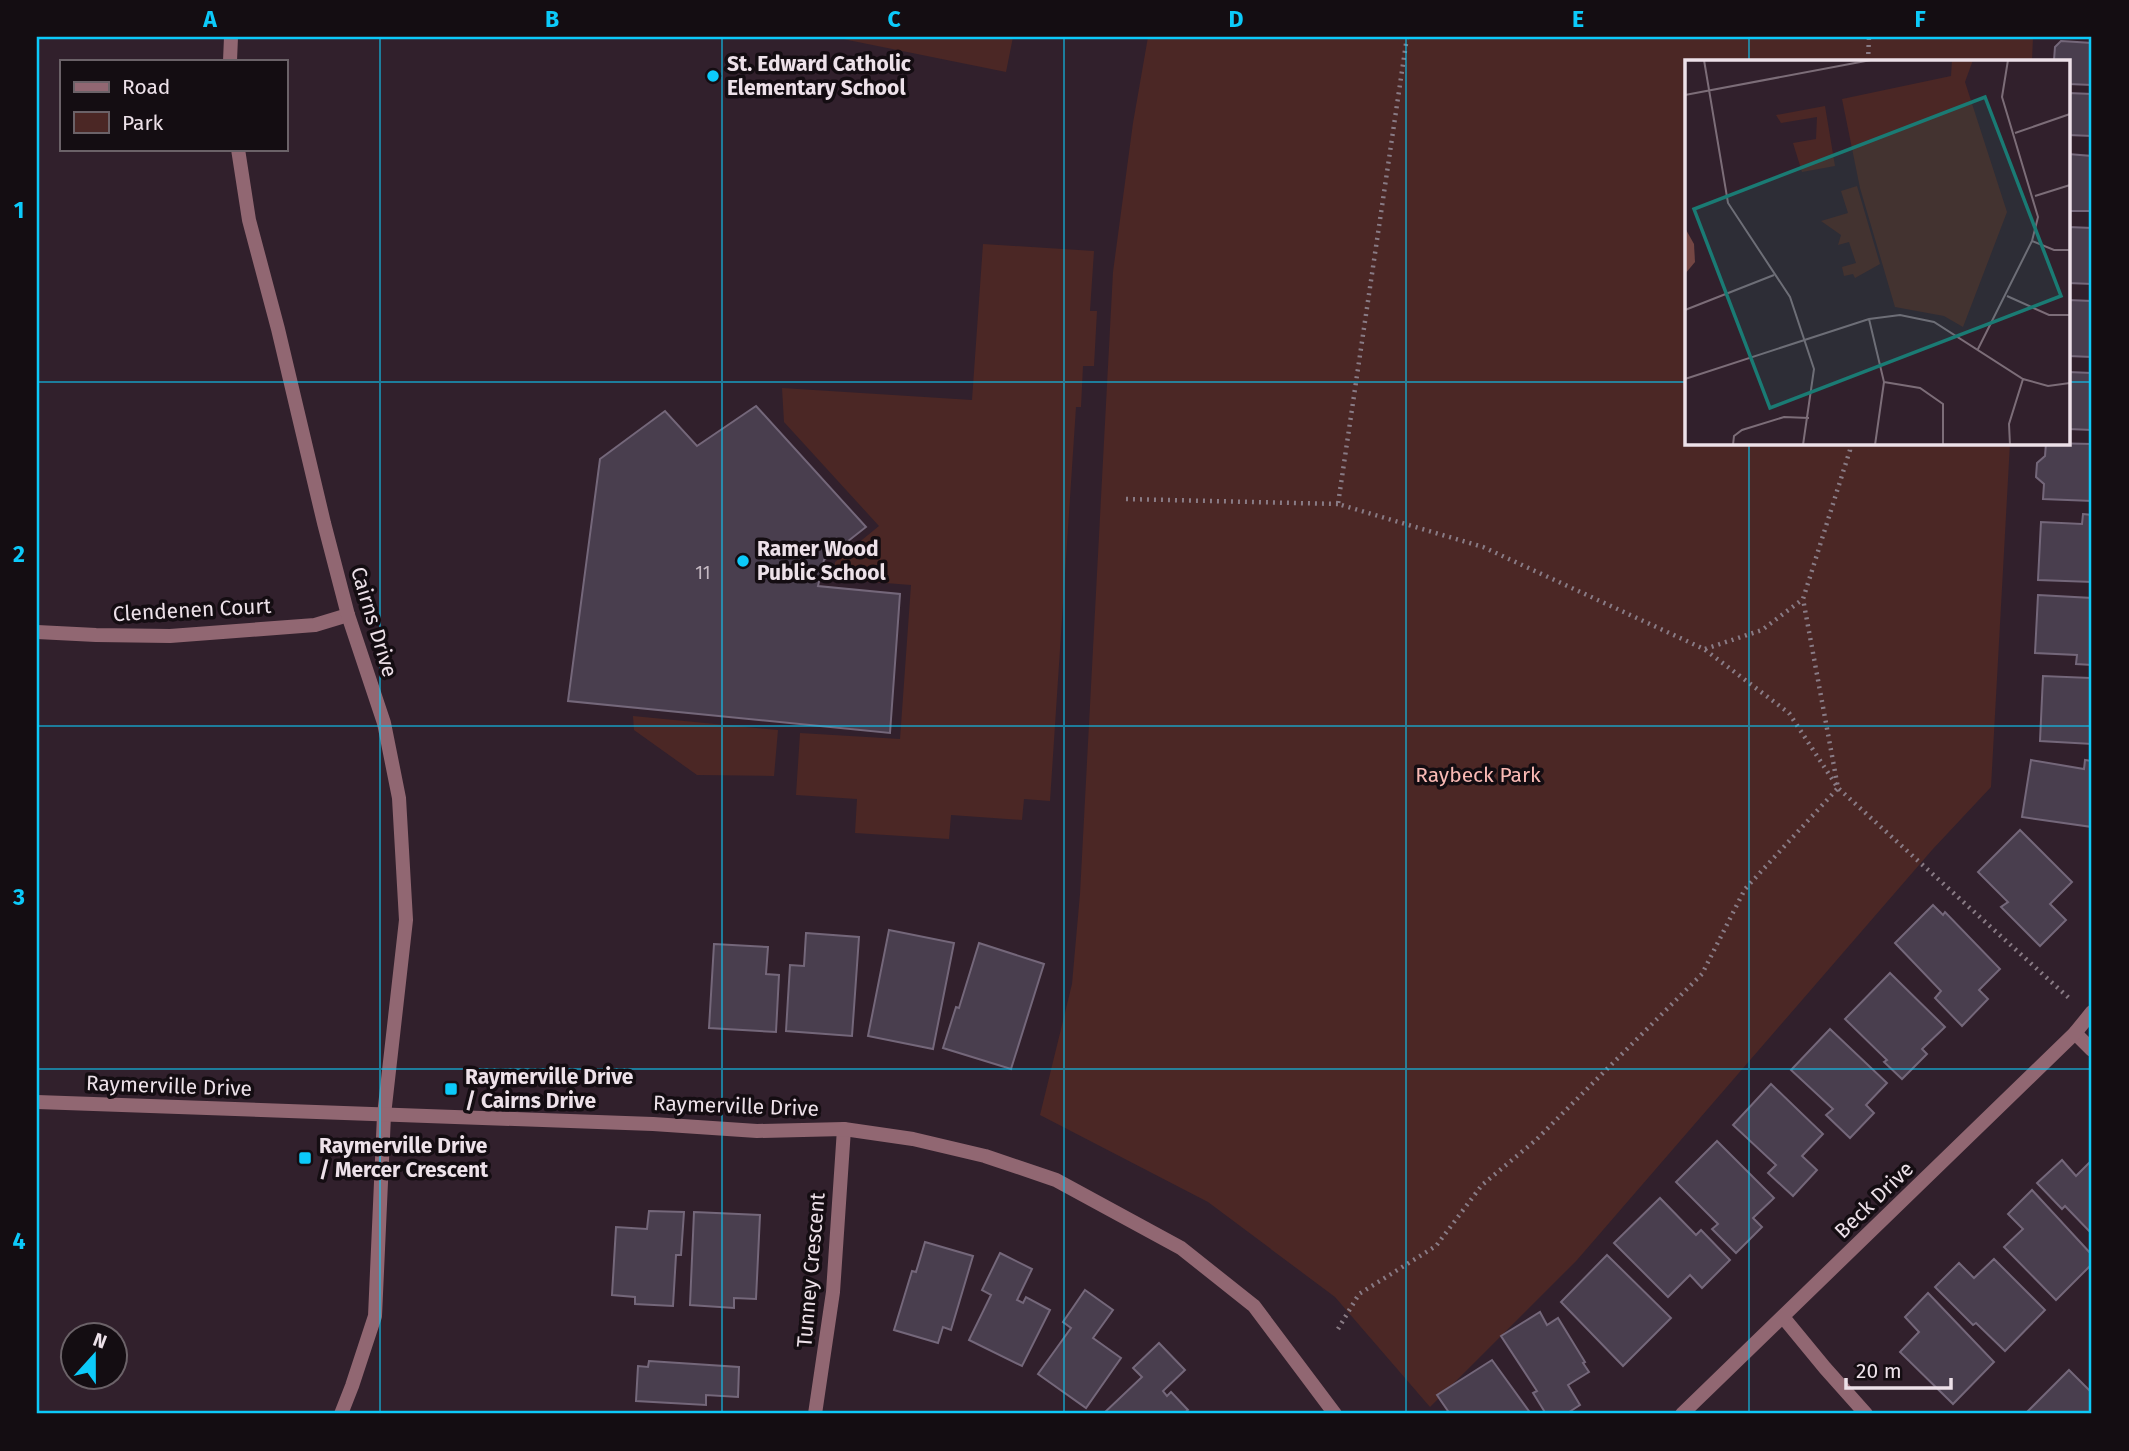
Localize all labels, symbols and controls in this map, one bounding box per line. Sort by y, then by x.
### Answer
text: A [202,5,217,33]
text: B [545,5,559,33]
text: C [887,5,901,33]
text: D [1229,5,1244,33]
text: E [1572,5,1584,33]
text: F [1914,5,1926,33]
place label: St. Edward Catholic Elementary School [727,51,911,101]
legend [60,60,287,150]
inset map [1685,60,2070,444]
marker: St. Edward Catholic Elementary School [705,68,721,84]
text: Road [122,74,170,100]
text: Park [122,110,164,136]
text: 1 [14,196,24,224]
place label: Ramer Wood Public School [757,536,887,586]
text: 2 [13,540,25,568]
marker: Ramer Wood Public School [735,553,751,569]
house number: 11 [695,562,711,584]
street label: Cairns Drive [345,564,403,680]
street label: Clendenen Court [112,593,272,627]
park label: Raybeck Park [1415,762,1541,788]
text: 3 [12,883,25,911]
place label: Raymerville Drive / Cairns Drive [465,1064,634,1114]
street label: Raymerville Drive [85,1070,253,1102]
marker: Raymerville Drive / Cairns Drive [443,1081,459,1097]
street label: Raymerville Drive [652,1090,820,1122]
place label: Raymerville Drive / Mercer Crescent [319,1133,489,1183]
marker: Raymerville Drive / Mercer Crescent [297,1150,313,1166]
street label: Beck Drive [1829,1156,1919,1244]
street label: Tunney Crescent [791,1191,831,1348]
text: 4 [13,1227,26,1255]
north arrow [60,1322,130,1392]
text: N [90,1328,110,1354]
scale bar [1846,1346,1951,1390]
text: 20 m [1856,1358,1902,1384]

